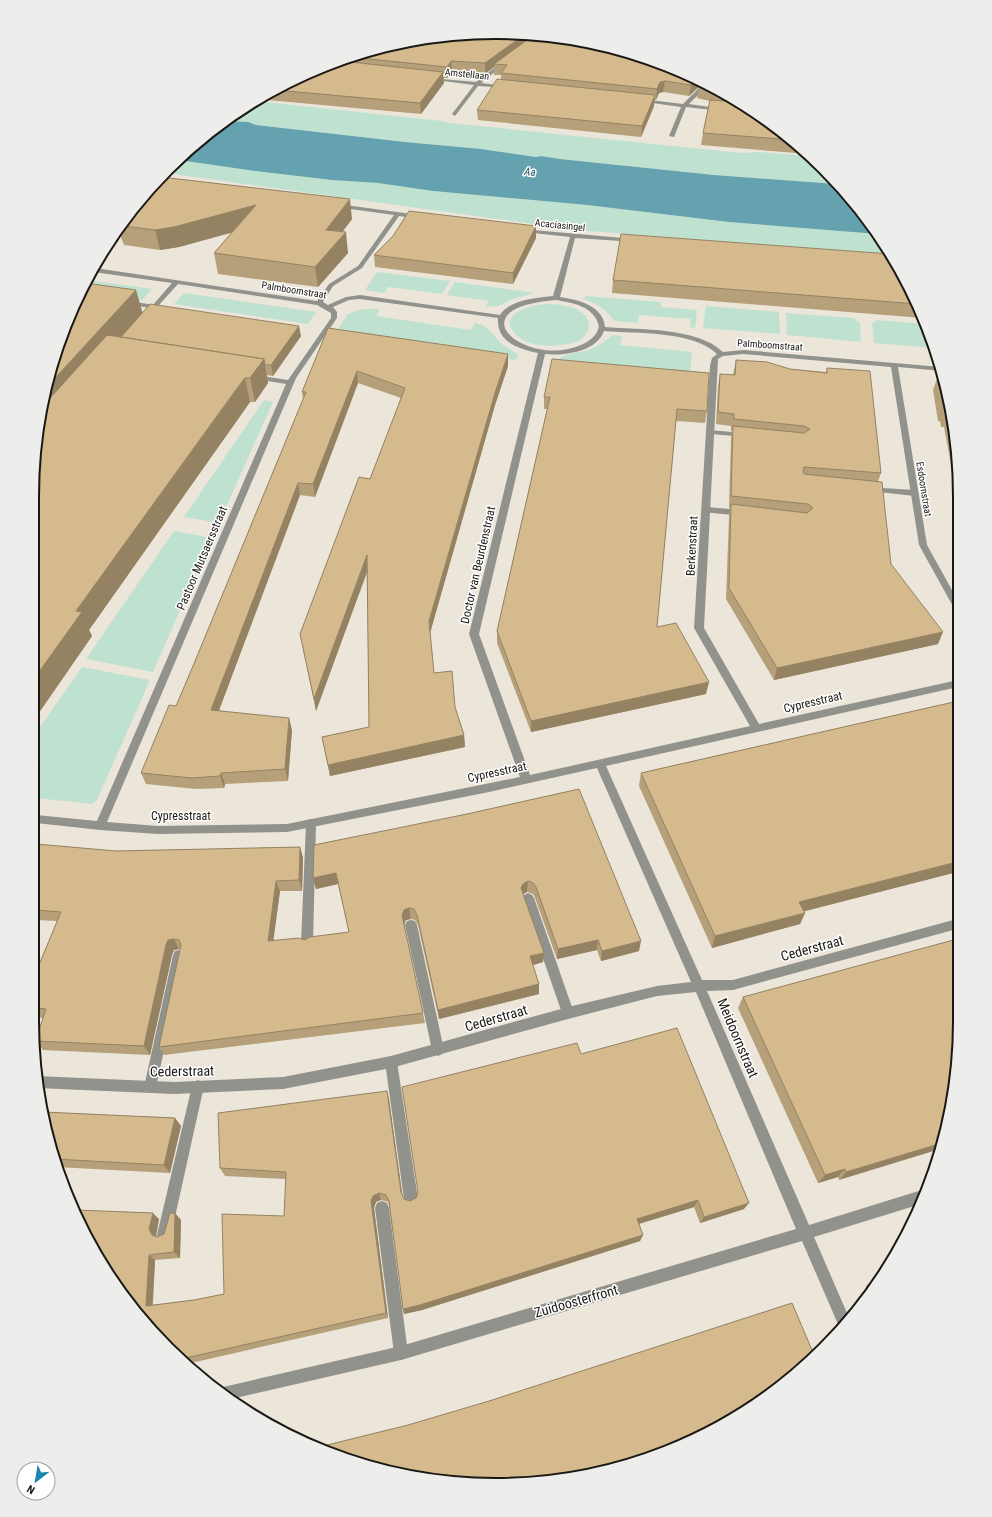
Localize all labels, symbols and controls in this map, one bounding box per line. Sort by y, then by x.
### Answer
street label: Amstellaan [444,66,490,82]
water label: Aa [523,165,536,179]
street label: Acaciasingel [534,217,586,233]
street label: Palmboomstraat [261,279,327,301]
street label: Palmboomstraat [737,337,803,353]
street label: Esdoornstraat [914,461,934,517]
street label: Pastoor Mutsaersstraat [174,504,230,612]
street label: Doctor van Beurdenstraat [458,505,498,625]
street label: Berkenstraat [683,515,701,576]
street label: Cypresstraat [782,688,844,716]
street label: Cypresstraat [466,759,528,785]
street label: Cypresstraat [151,809,211,823]
street label: Cederstraat [779,932,845,964]
street label: Meidoornstraat [714,996,762,1080]
street label: Cederstraat [463,1001,529,1035]
street label: Cederstraat [150,1062,214,1080]
street label: Zuidoosterfront [532,1281,620,1321]
north arrow [16,1461,56,1501]
text: N [25,1482,37,1496]

